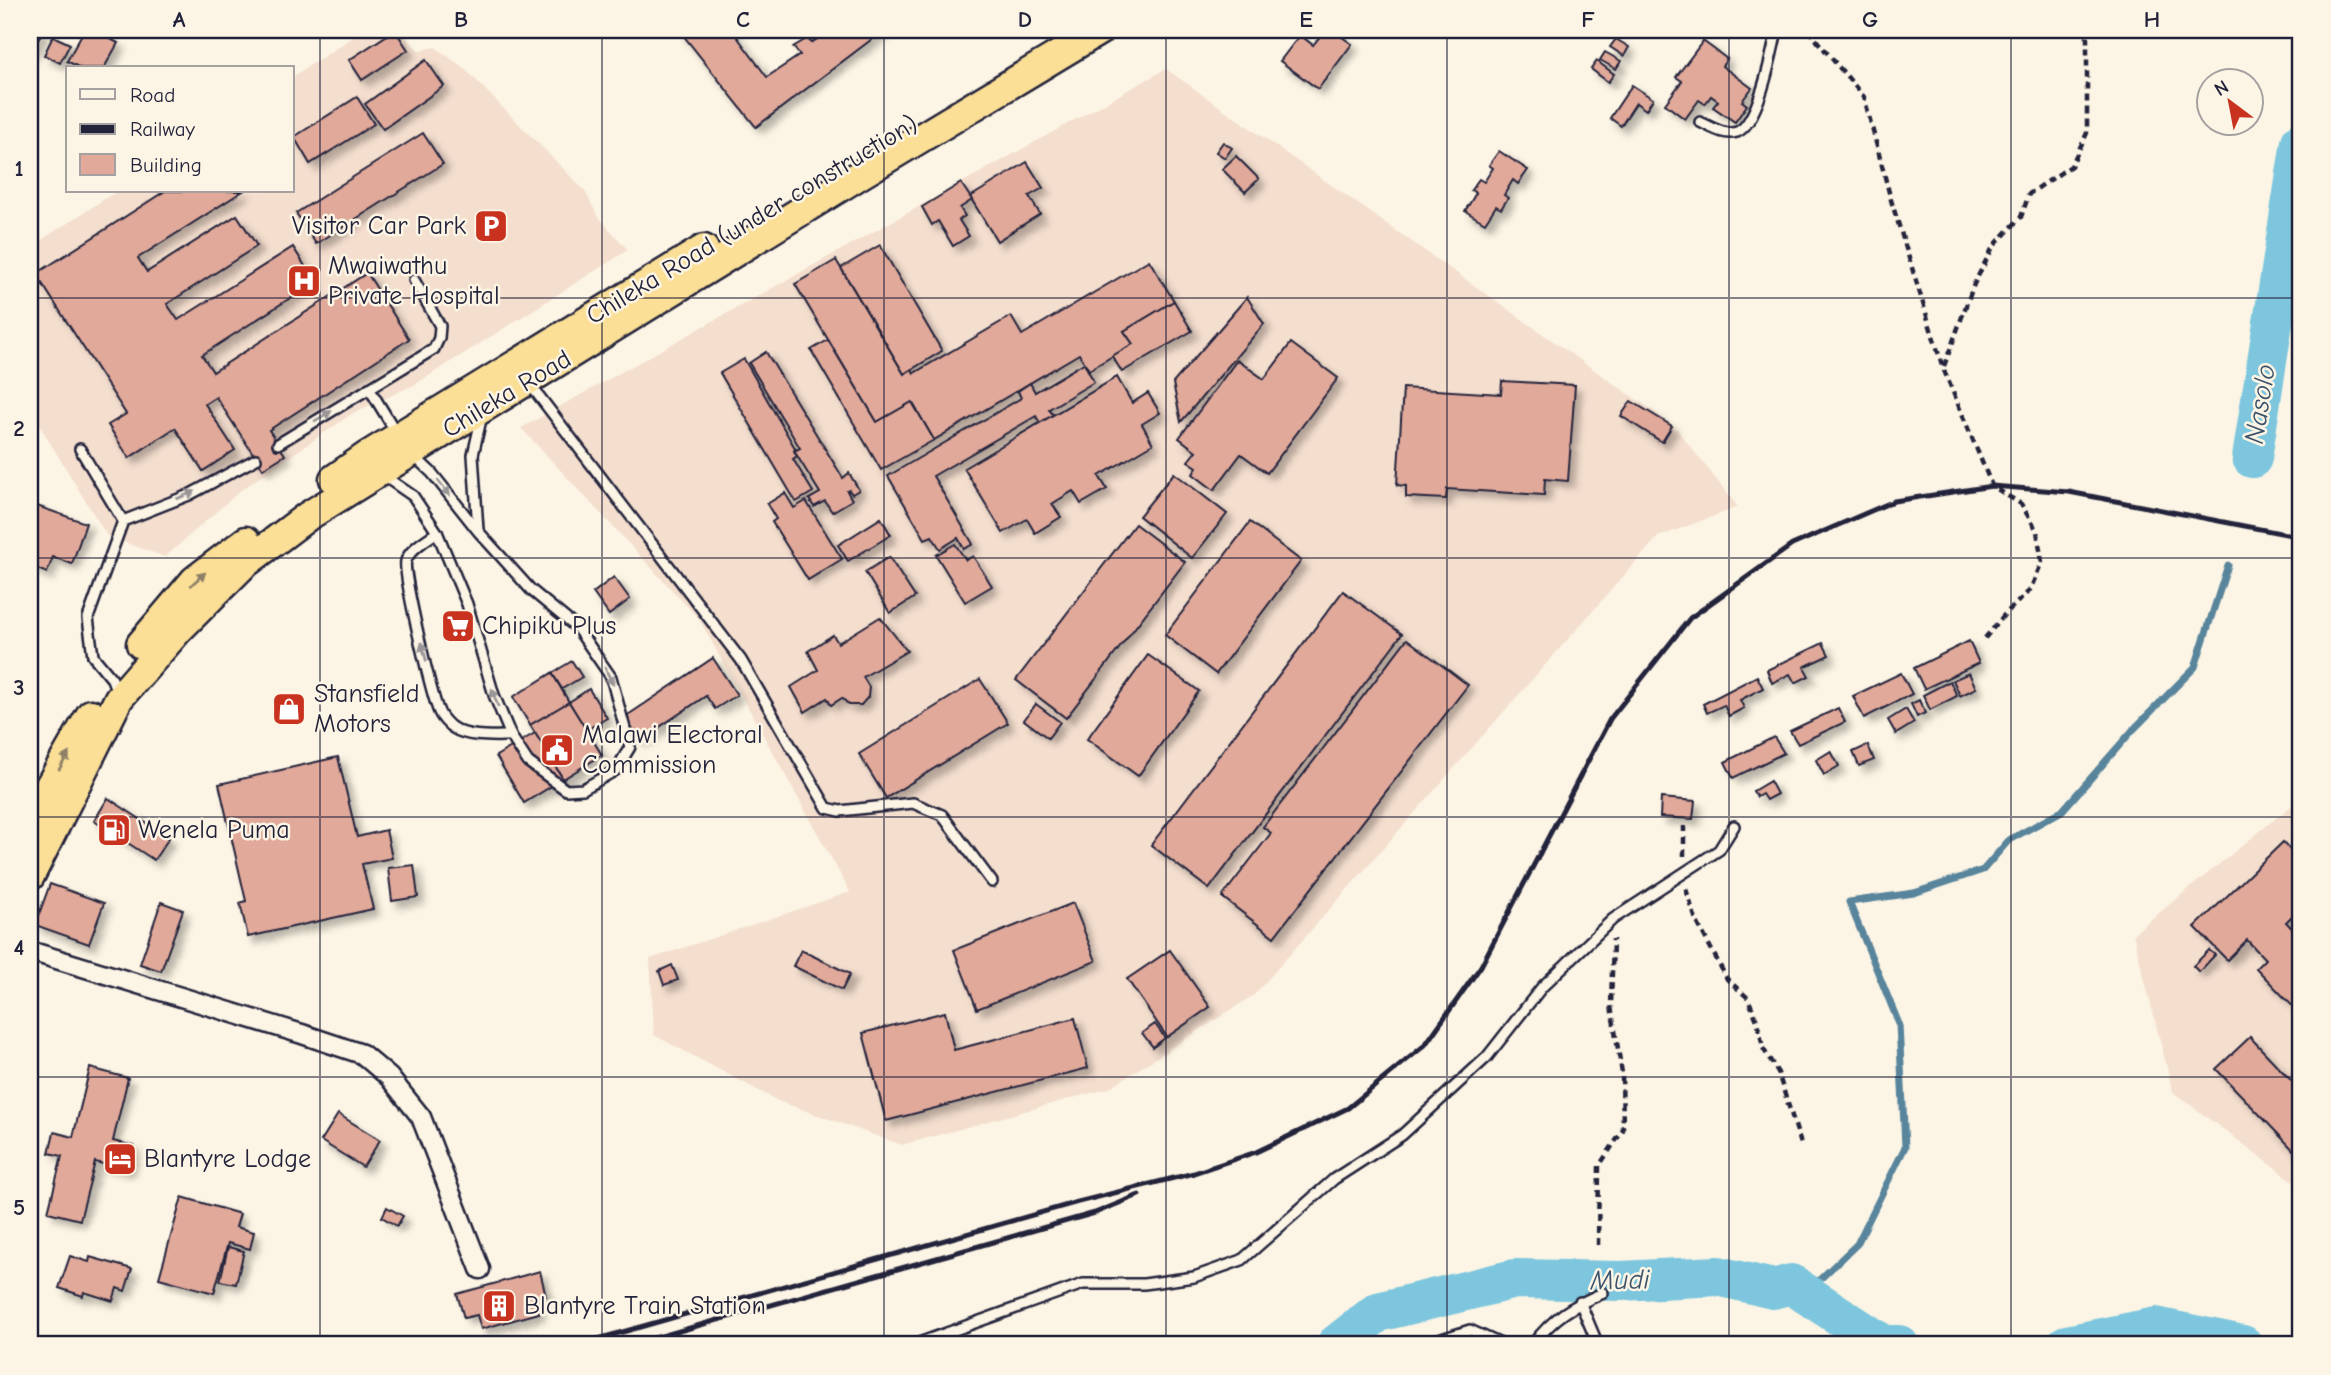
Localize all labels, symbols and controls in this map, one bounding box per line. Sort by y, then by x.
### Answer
text: A [173,6,186,33]
text: B [454,6,468,33]
text: C [736,6,750,33]
text: D [1018,6,1032,33]
text: E [1299,6,1313,33]
text: F [1581,6,1595,33]
text: G [1862,6,1878,33]
text: H [2144,6,2160,33]
legend [66,66,294,192]
north arrow [2194,66,2264,136]
text: N [2210,76,2233,101]
text: Road [130,83,175,107]
street label: Chileka Road (under construction) [581,109,923,331]
text: Railway [130,117,195,141]
text: Building [130,153,202,177]
text: 1 [14,155,24,182]
parking icon: Visitor Car Park [472,207,510,245]
place label: Visitor Car Park [292,211,466,241]
place label: Mwaiwathu Private Hospital [328,251,500,311]
hospital icon: Mwaiwathu Private Hospital [285,262,323,300]
street label: Chileka Road [437,344,577,444]
water label: Nasolo [2238,362,2282,446]
one-way arrow [314,410,333,422]
text: 2 [13,415,25,442]
one-way arrow [436,478,451,496]
one-way arrow [176,489,197,500]
one-way arrow [189,571,207,587]
supermarket icon: Chipiku Plus [439,607,477,645]
place label: Chipiku Plus [482,611,616,641]
one-way arrow [418,641,429,663]
one-way arrow [603,666,614,686]
text: 3 [13,674,25,701]
place label: Stansfield Motors [314,679,420,739]
one-way arrow [490,687,501,708]
shop icon: Stansfield Motors [270,690,308,728]
place label: Malawi Electoral Commission [582,720,763,780]
public building icon: Malawi Electoral Commission [538,731,576,769]
one-way arrow [58,752,70,771]
fuel station icon: Wenela Puma [95,811,133,849]
place label: Wenela Puma [138,815,290,845]
text: 4 [14,934,25,961]
hotel icon: Blantyre Lodge [101,1140,139,1178]
place label: Blantyre Lodge [144,1144,311,1174]
text: 5 [13,1194,25,1221]
water label: Mudi [1589,1263,1651,1297]
building icon: Blantyre Train Station [480,1287,518,1325]
place label: Blantyre Train Station [524,1291,766,1321]

